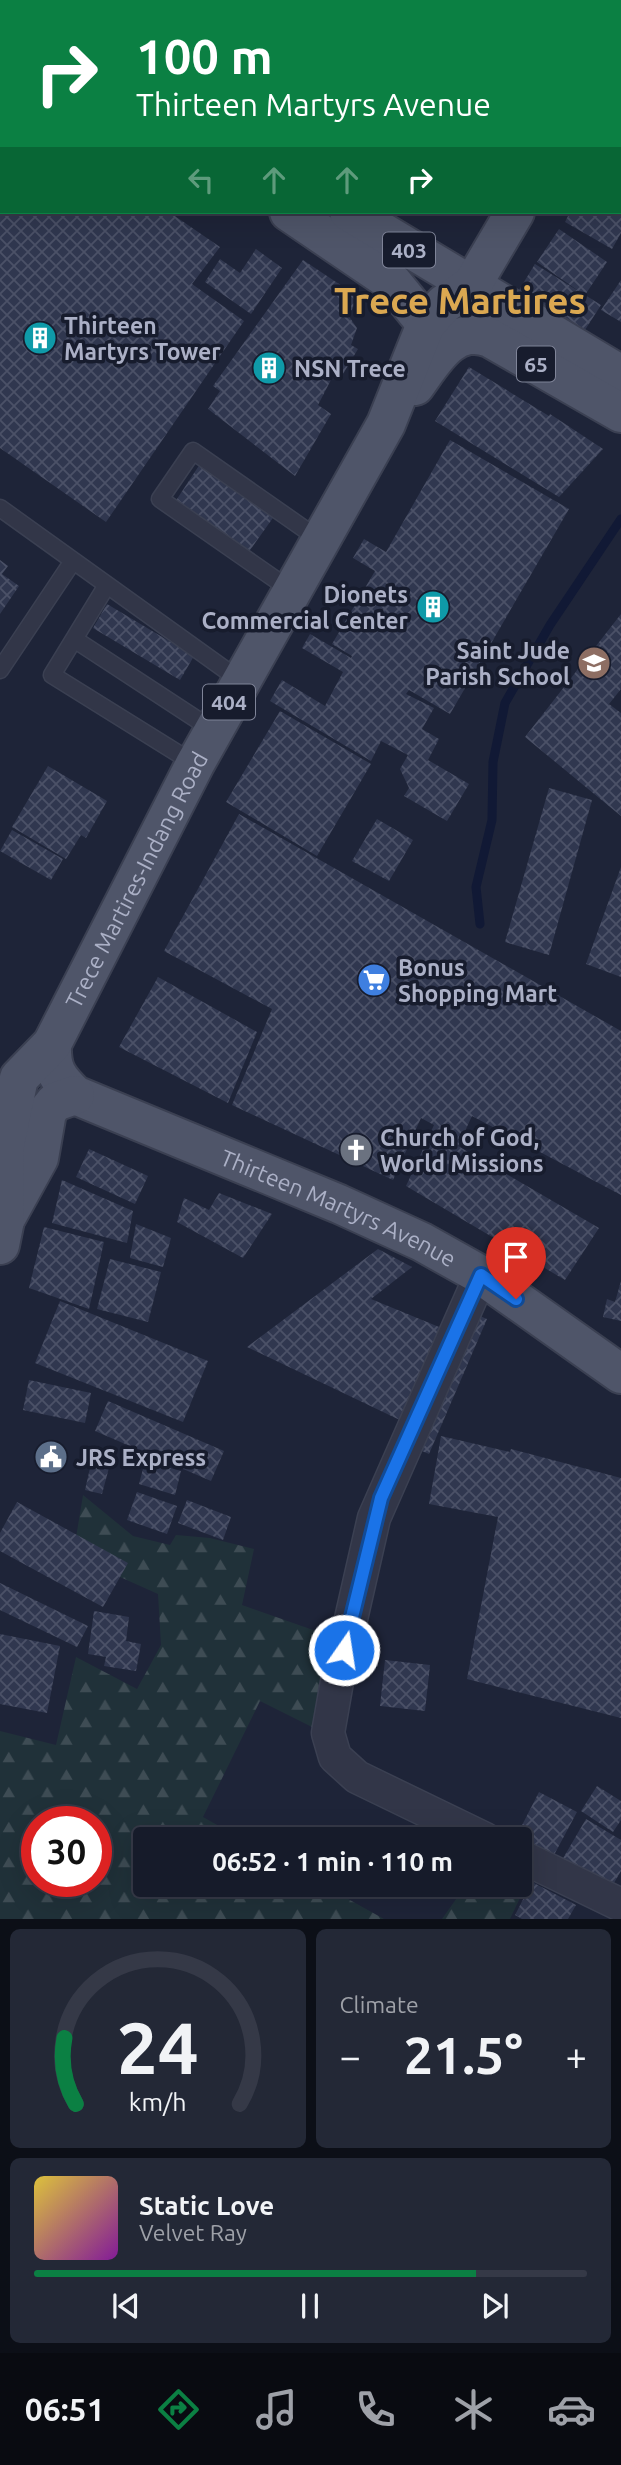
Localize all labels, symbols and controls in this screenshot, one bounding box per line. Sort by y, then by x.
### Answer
icon: right [21,28,112,119]
text: 100 m [136,28,273,83]
text: Thirteen Martyrs Avenue [136,86,491,122]
icon: left [182,161,220,199]
icon: ahead [255,161,293,199]
icon: ahead [328,161,366,199]
icon: right [401,161,439,199]
road number: 403 [383,232,435,268]
district label: Trece Martires [334,280,586,321]
place label: Thirteen Martyrs Tower [64,313,221,364]
building icon: Thirteen Martyrs Tower [21,319,59,357]
road number: 65 [517,346,555,382]
building icon: NSN Trece [250,349,288,387]
place label: NSN Trece [294,356,406,381]
place label: Dionets Commercial Center [201,582,409,633]
building icon: Dionets Commercial Center [414,588,452,626]
place label: Saint Jude Parish School [425,638,570,689]
school or university icon: Saint Jude Parish School [575,644,613,682]
road number: 404 [203,684,255,720]
street label: Trece Martires-Indang Road [60,747,212,1012]
place label: Bonus Shopping Mart [398,955,557,1006]
supermarket icon: Bonus Shopping Mart [355,961,393,999]
place label: Church of God, World Missions [380,1125,544,1176]
church icon: Church of God, World Missions [337,1131,375,1169]
street label: Thirteen Martyrs Avenue [217,1144,461,1271]
pin [486,1227,546,1299]
icon: arrive [497,1238,535,1276]
public building icon: JRS Express [32,1438,70,1476]
place label: JRS Express [76,1445,206,1470]
position arrow [307,1613,381,1687]
speed limit sign: 30 [21,1806,112,1897]
text: 06:52 · 1 min · 110 m [212,1847,453,1876]
text: Climate [340,1992,419,2017]
text: 24 [117,2007,199,2089]
text: 21.5° [404,2026,523,2084]
text: − [340,2035,361,2077]
text: + [566,2035,587,2077]
text: km/h [129,2088,187,2116]
text: Static Love [139,2191,274,2220]
text: Velvet Ray [139,2220,247,2245]
icon: previous [107,2287,145,2325]
icon: pause [291,2287,329,2325]
icon: next [476,2287,514,2325]
icon: directions [154,2385,203,2434]
icon: music [252,2385,301,2434]
icon: phone [351,2385,400,2434]
icon: climate [449,2385,498,2434]
icon: car [547,2385,596,2434]
text: 06:51 [25,2391,105,2427]

